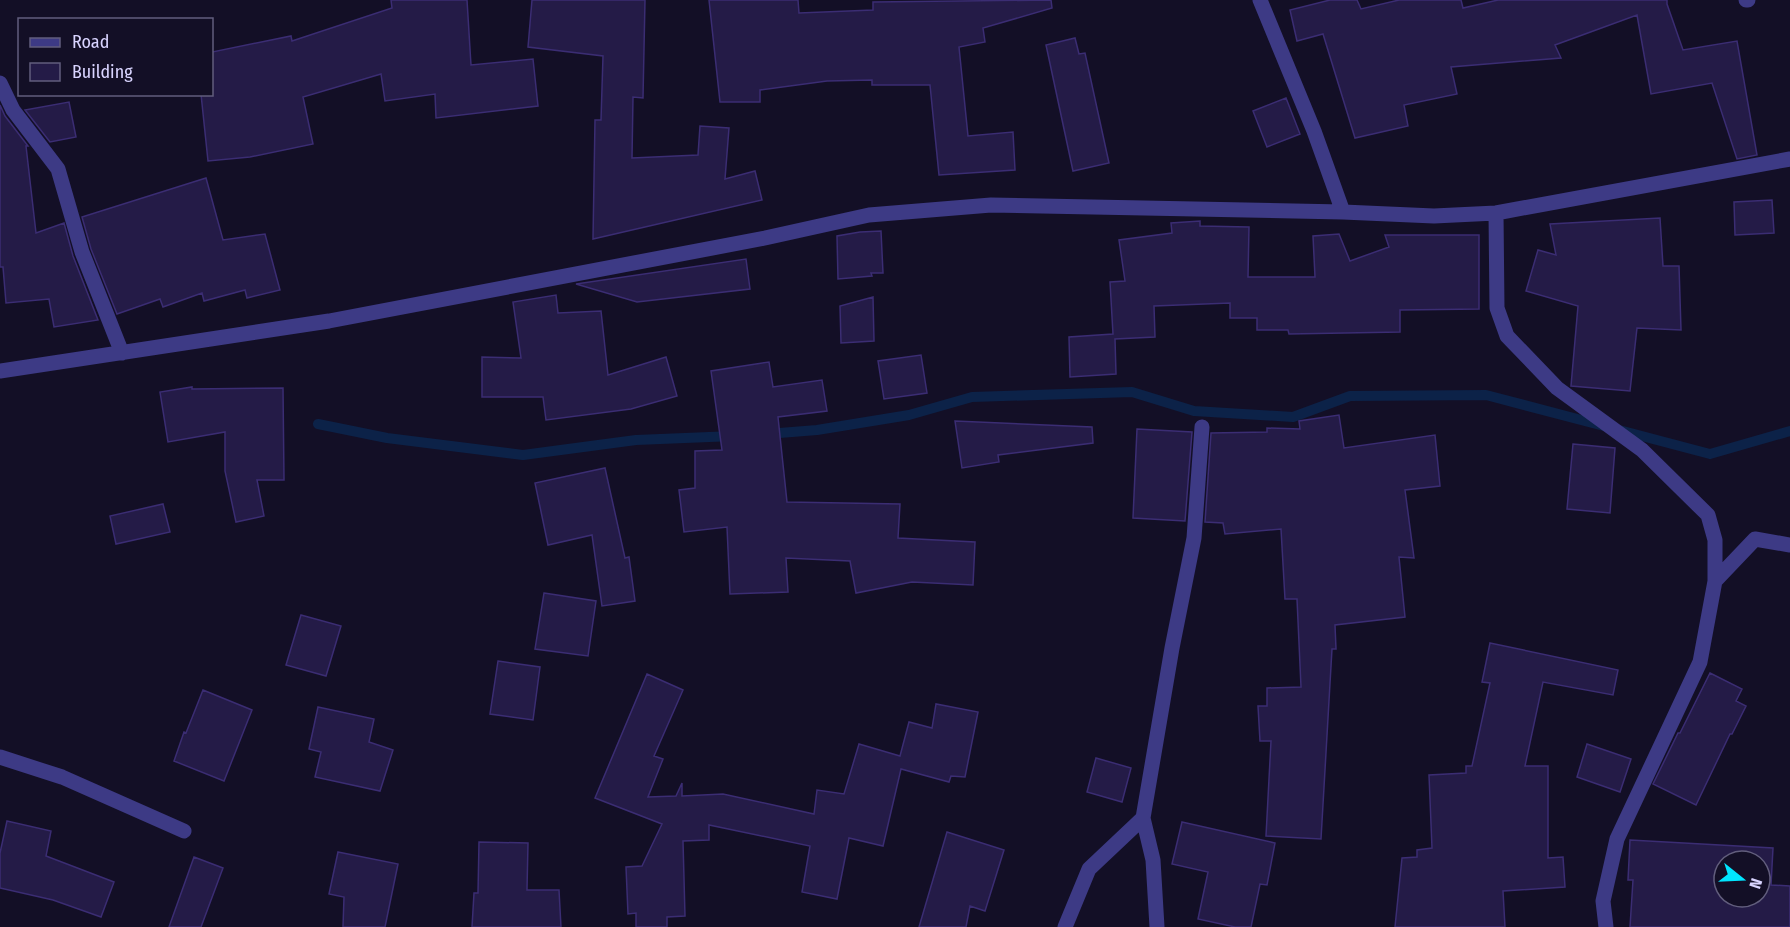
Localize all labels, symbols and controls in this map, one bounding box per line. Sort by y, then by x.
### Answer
legend [18,18,213,96]
text: Road [72,31,109,53]
text: Building [72,61,133,83]
north arrow [1712,849,1772,909]
text: N [1745,876,1766,891]

